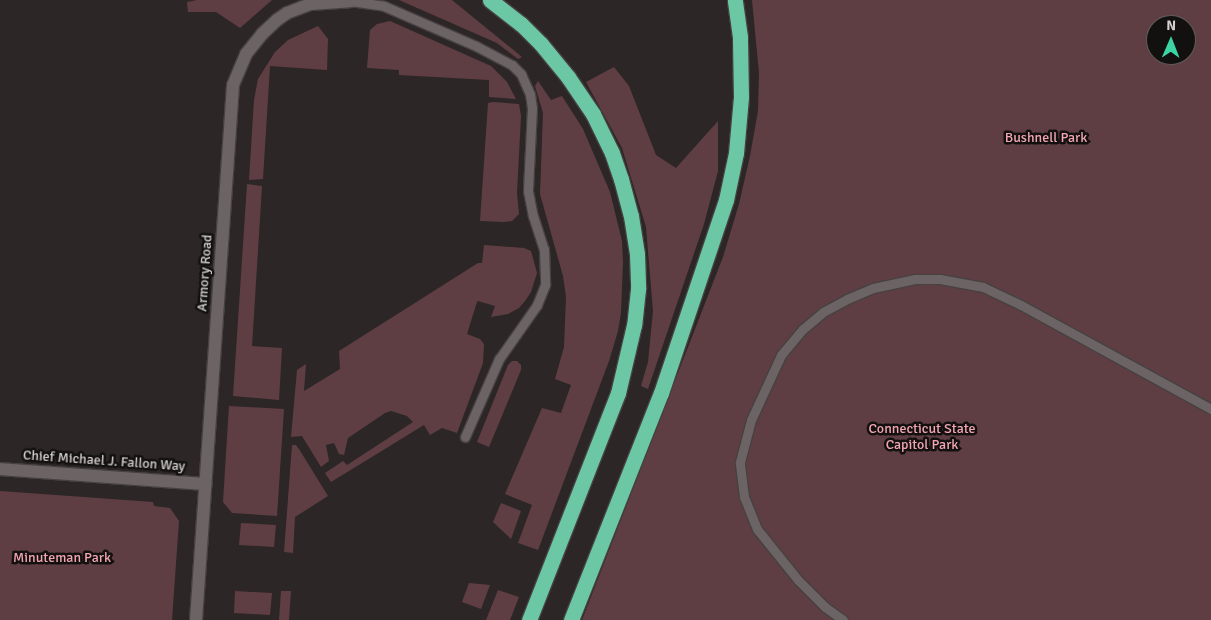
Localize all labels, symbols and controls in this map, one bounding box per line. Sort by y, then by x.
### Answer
north arrow [1146,15,1196,65]
text: N [1166,17,1176,34]
park label: Bushnell Park [1005,130,1087,146]
street label: Armory Road [194,234,216,312]
park label: Connecticut State Capitol Park [869,421,975,454]
street label: Chief Michael J. Fallon Way [22,447,186,475]
park label: Minuteman Park [13,550,111,566]

